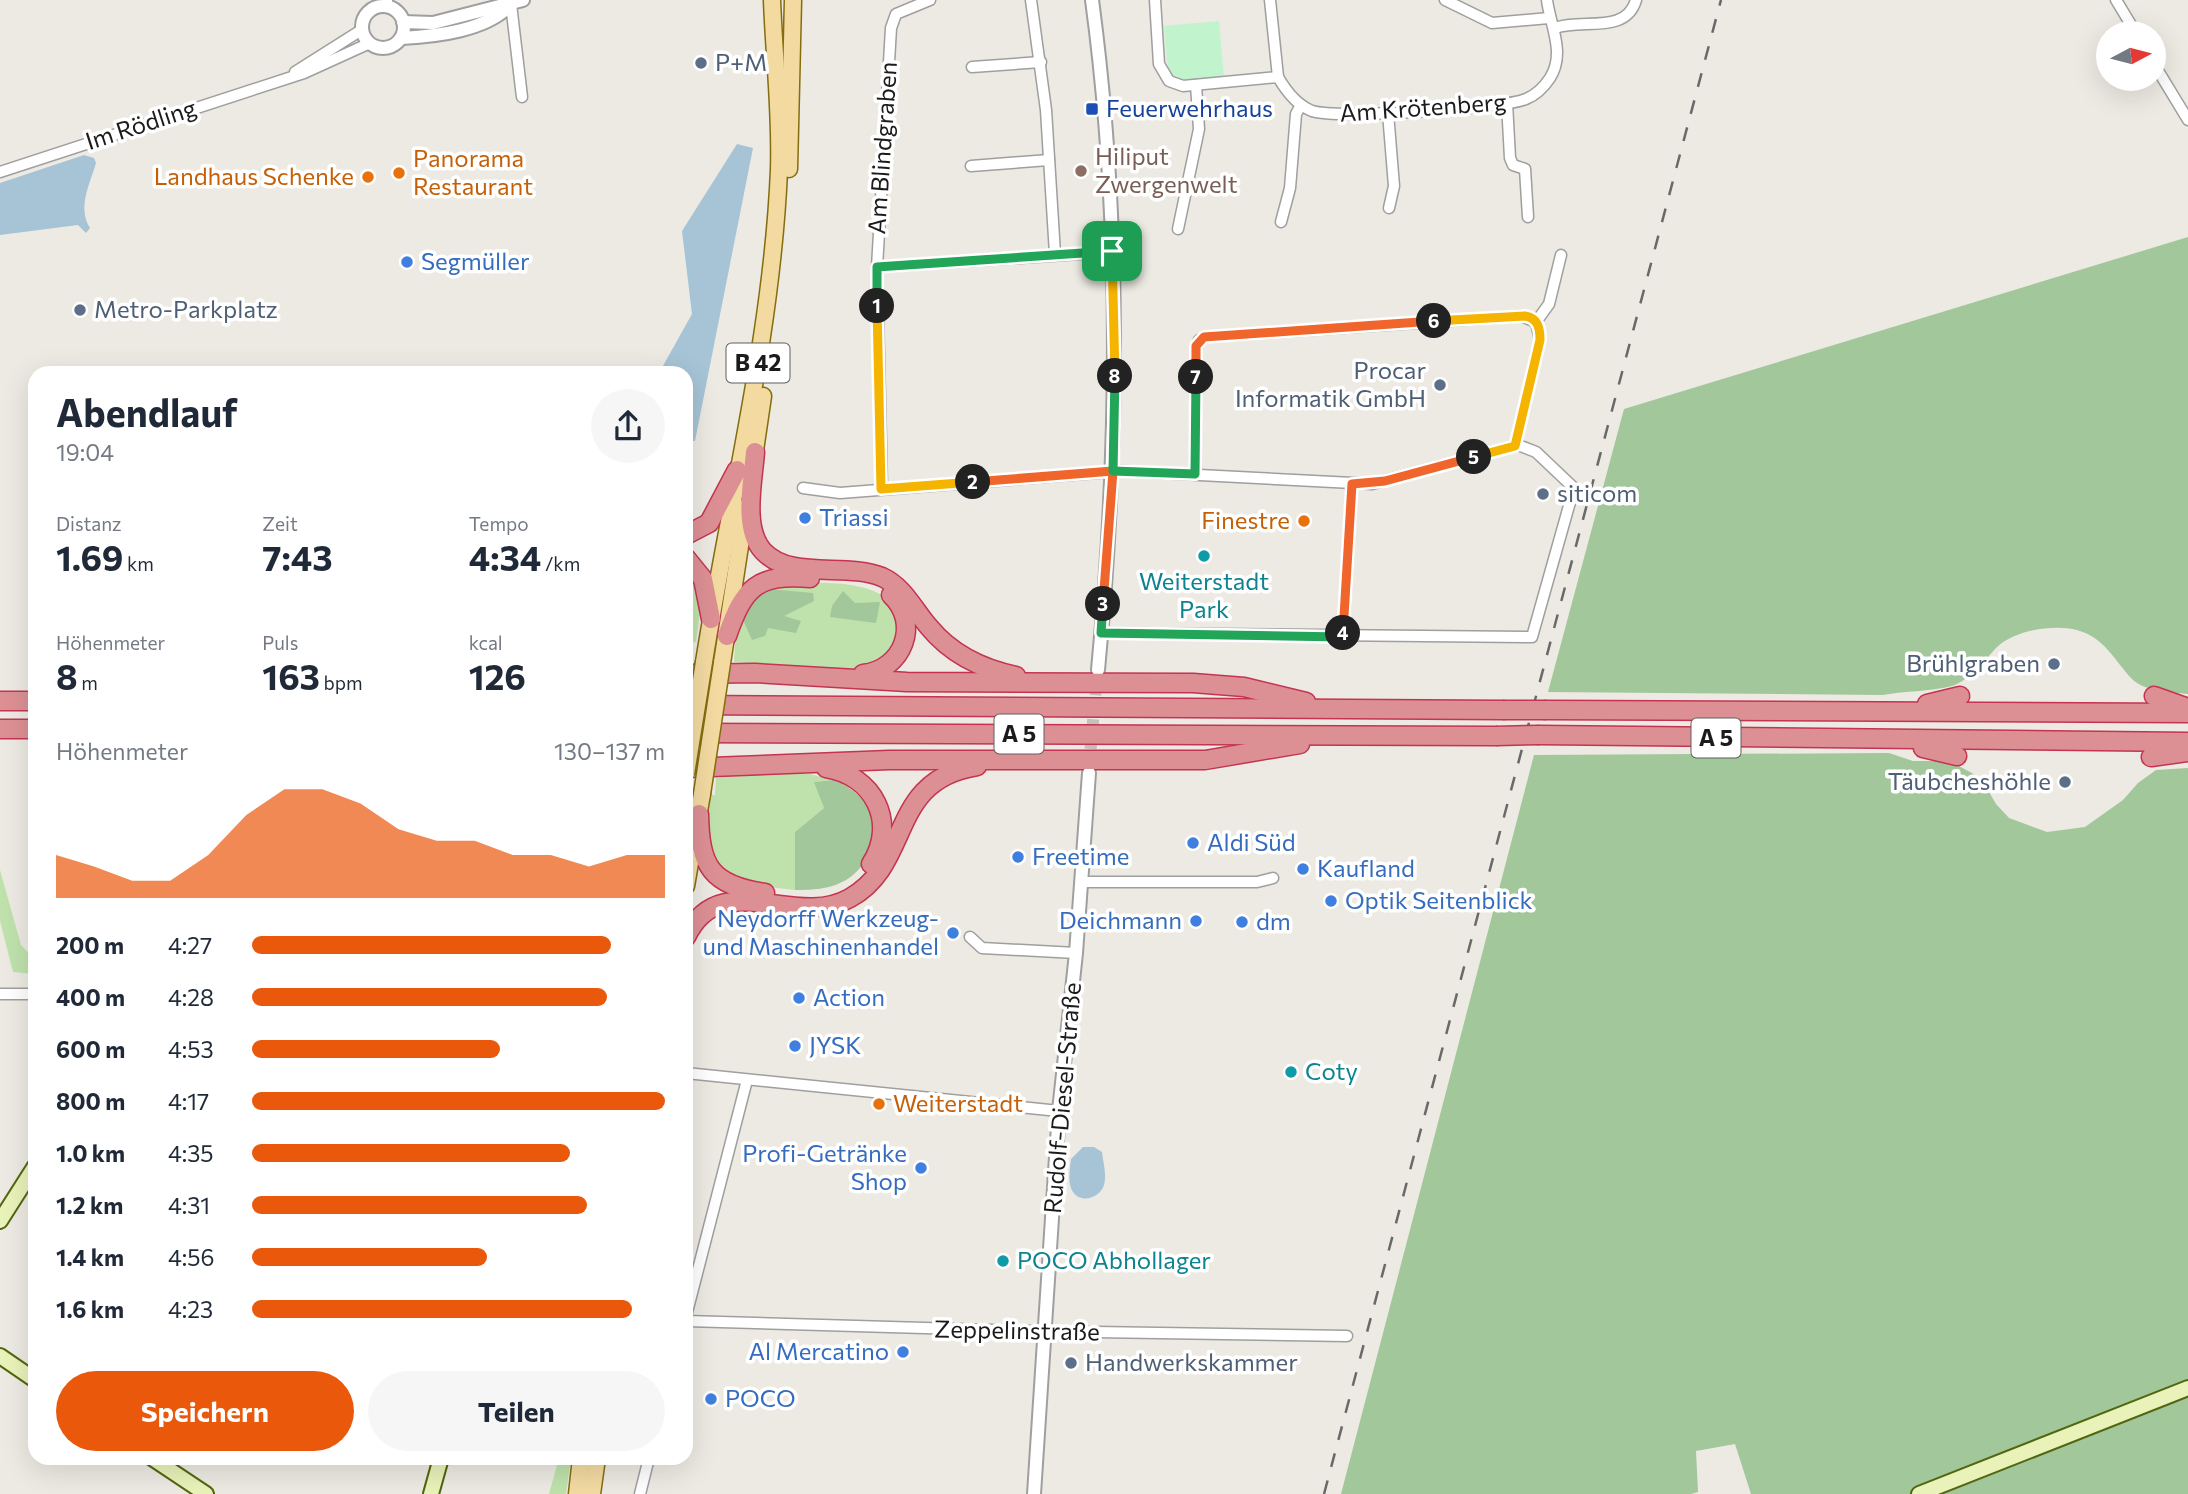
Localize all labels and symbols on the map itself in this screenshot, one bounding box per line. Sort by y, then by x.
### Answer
north arrow [2096,21,2166,91]
place label: P+M [715,47,767,76]
marker: P+M [693,55,709,71]
street label: Am Blindgraben [861,61,902,235]
street label: Am Krötenberg [1339,86,1507,127]
street label: Im Rödling [81,92,200,155]
place label: Feuerwehrhaus [1106,93,1273,122]
marker: Feuerwehrhaus [1084,101,1100,117]
place label: Hiliput Zwergenwelt [1095,141,1238,198]
place label: Panorama Restaurant [413,143,533,200]
place label: Landhaus Schenke [154,161,354,190]
marker: Hiliput Zwergenwelt [1073,163,1089,179]
marker: Panorama Restaurant [391,165,407,181]
marker: Landhaus Schenke [360,169,376,185]
pin [1082,221,1142,281]
place label: Segmüller [421,246,530,275]
marker: Segmüller [399,254,415,270]
pin: 1 [860,288,894,324]
place label: Metro-Parkplatz [94,294,278,323]
marker: Metro-Parkplatz [72,302,88,318]
pin: 6 [1416,304,1452,338]
road number: B 42 [726,344,790,382]
place label: Procar Informatik GmbH [1235,355,1426,412]
pin: 8 [1098,358,1132,394]
pin: 7 [1178,360,1214,394]
marker: Procar Informatik GmbH [1432,377,1448,393]
pin: 5 [1456,440,1492,475]
pin: 2 [956,464,990,500]
place label: siticom [1557,478,1637,507]
marker: siticom [1535,486,1551,502]
place label: Triassi [819,502,889,531]
place label: Finestre [1201,505,1290,534]
marker: Triassi [797,510,813,526]
marker: Finestre [1296,513,1312,529]
marker: Weiterstadt Park [1196,548,1212,564]
place label: Weiterstadt Park [1139,566,1269,623]
pin: 3 [1086,586,1120,622]
pin: 4 [1326,616,1360,650]
place label: Brühlgraben [1906,648,2040,677]
marker: Brühlgraben [2046,656,2062,672]
road number: A 5 [995,714,1044,754]
road number: A 5 [1692,718,1740,758]
place label: Täubcheshöhle [1888,766,2051,795]
marker: Täubcheshöhle [2057,774,2073,790]
place label: Aldi Süd [1207,827,1296,856]
marker: Aldi Süd [1185,835,1201,851]
place label: Freetime [1032,841,1129,870]
marker: Freetime [1010,849,1026,865]
place label: Kaufland [1317,853,1415,882]
marker: Kaufland [1295,861,1311,877]
place label: Optik Seitenblick [1345,885,1533,914]
marker: Optik Seitenblick [1323,893,1339,909]
place label: Neydorff Werkzeug- und Maschinenhandel [703,903,939,960]
place label: Deichmann [1059,905,1182,934]
place label: dm [1256,906,1291,935]
marker: Deichmann [1188,913,1204,929]
marker: dm [1234,914,1250,930]
marker: Neydorff Werkzeug- und Maschinenhandel [945,925,961,941]
street label: Rudolf-Diesel-Straße [1037,981,1086,1215]
place label: Action [813,982,885,1011]
marker: Action [791,990,807,1006]
place label: JYSK [809,1030,861,1059]
marker: JYSK [787,1038,803,1054]
place label: Coty [1305,1056,1358,1085]
marker: Coty [1283,1064,1299,1080]
place label: Weiterstadt [893,1088,1023,1117]
marker: Weiterstadt [871,1096,887,1112]
place label: Profi-Getränke Shop [742,1138,907,1195]
marker: Profi-Getränke Shop [913,1160,929,1176]
place label: POCO Abhollager [1017,1245,1211,1274]
marker: POCO Abhollager [995,1253,1011,1269]
street label: Zeppelinstraße [934,1314,1100,1345]
place label: Al Mercatino [748,1336,889,1365]
marker: Al Mercatino [895,1344,911,1360]
place label: Handwerkskammer [1085,1347,1298,1376]
marker: Handwerkskammer [1063,1355,1079,1371]
place label: POCO [725,1383,796,1412]
marker: POCO [703,1391,719,1407]

